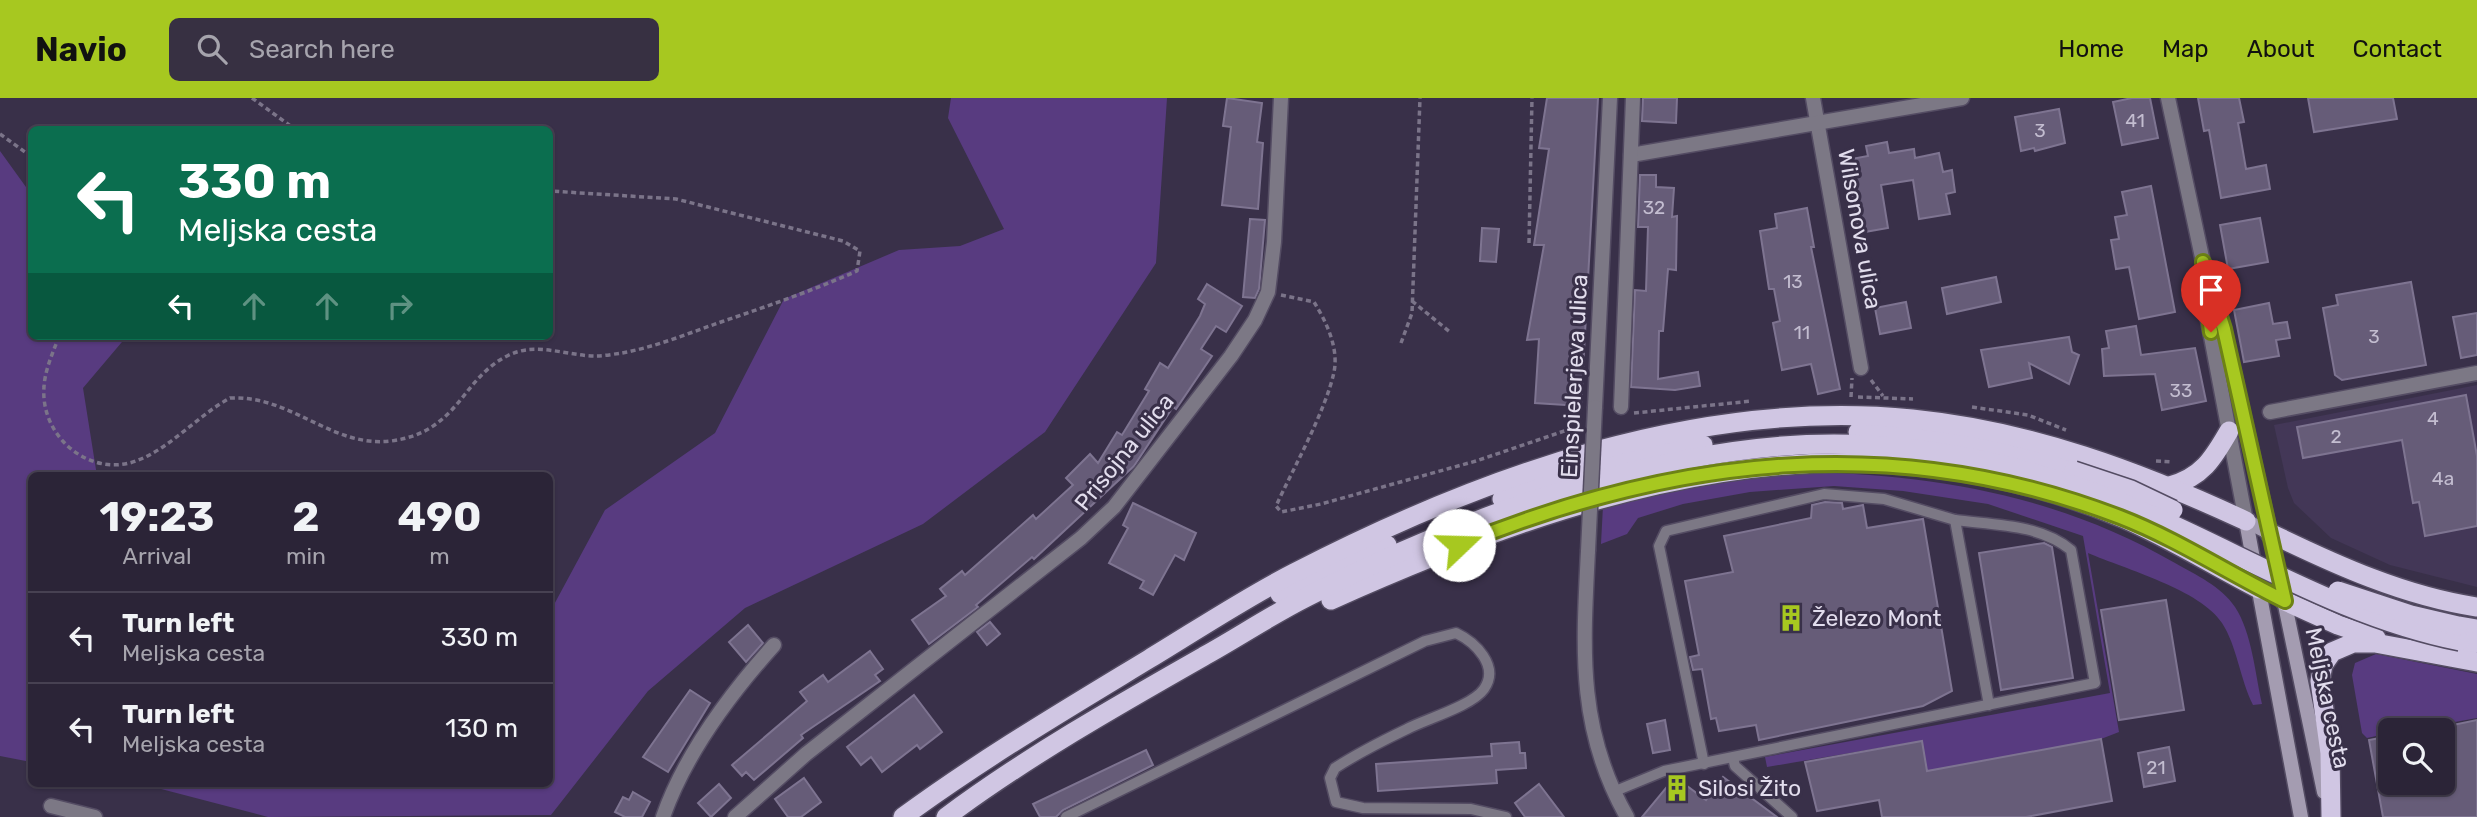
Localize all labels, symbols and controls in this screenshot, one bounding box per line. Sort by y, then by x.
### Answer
search box [169,18,659,81]
text: Navio [35,30,127,69]
icon: search [193,30,231,68]
text: Search here [249,34,395,65]
text: Home [2058,35,2124,63]
text: Map [2162,35,2209,63]
text: About [2247,35,2315,63]
text: Contact [2353,35,2442,63]
house number: 41 [2125,109,2145,132]
house number: 3 [2034,119,2046,142]
street label: Wilsonova ulica [1832,147,1888,311]
text: 330 m [178,152,331,210]
icon: left [63,154,154,245]
house number: 32 [1643,196,1665,219]
text: Meljska cesta [178,211,377,249]
pin [2181,260,2241,332]
house number: 13 [1783,270,1803,293]
icon: arrive [2192,271,2230,309]
street label: Einspielerjeva ulica [1555,273,1593,479]
icon: left [162,287,200,325]
icon: ahead [235,287,273,325]
icon: ahead [308,287,346,325]
icon: right [381,287,419,325]
house number: 11 [1794,321,1810,344]
house number: 3 [2368,325,2380,348]
house number: 33 [2170,379,2192,402]
street label: Prisojna ulica [1068,388,1180,516]
house number: 4 [2427,407,2439,430]
house number: 2 [2330,425,2342,448]
house number: 4a [2432,467,2454,490]
text: 19:23 [99,492,215,542]
text: 2 [292,492,320,542]
text: 490 [397,492,481,542]
position arrow [1422,508,1496,582]
text: Arrival [122,542,192,570]
text: min [286,542,326,570]
text: m [429,542,450,570]
building icon: Železo Mont [1776,603,1806,633]
place label: Železo Mont [1812,604,1941,632]
text: Turn left [122,608,234,639]
icon: left [63,619,101,657]
text: 330 m [441,622,518,653]
street label: Meljska cesta [2299,625,2357,771]
text: Meljska cesta [122,639,265,667]
text: Turn left [122,699,234,730]
icon: left [63,710,101,748]
text: 130 m [445,713,518,744]
map controls [2378,718,2455,795]
button: search [2378,718,2455,795]
text: Meljska cesta [122,730,265,758]
house number: 21 [2146,756,2166,779]
building icon: Silosi Žito [1662,773,1692,803]
place label: Silosi Žito [1698,774,1801,802]

